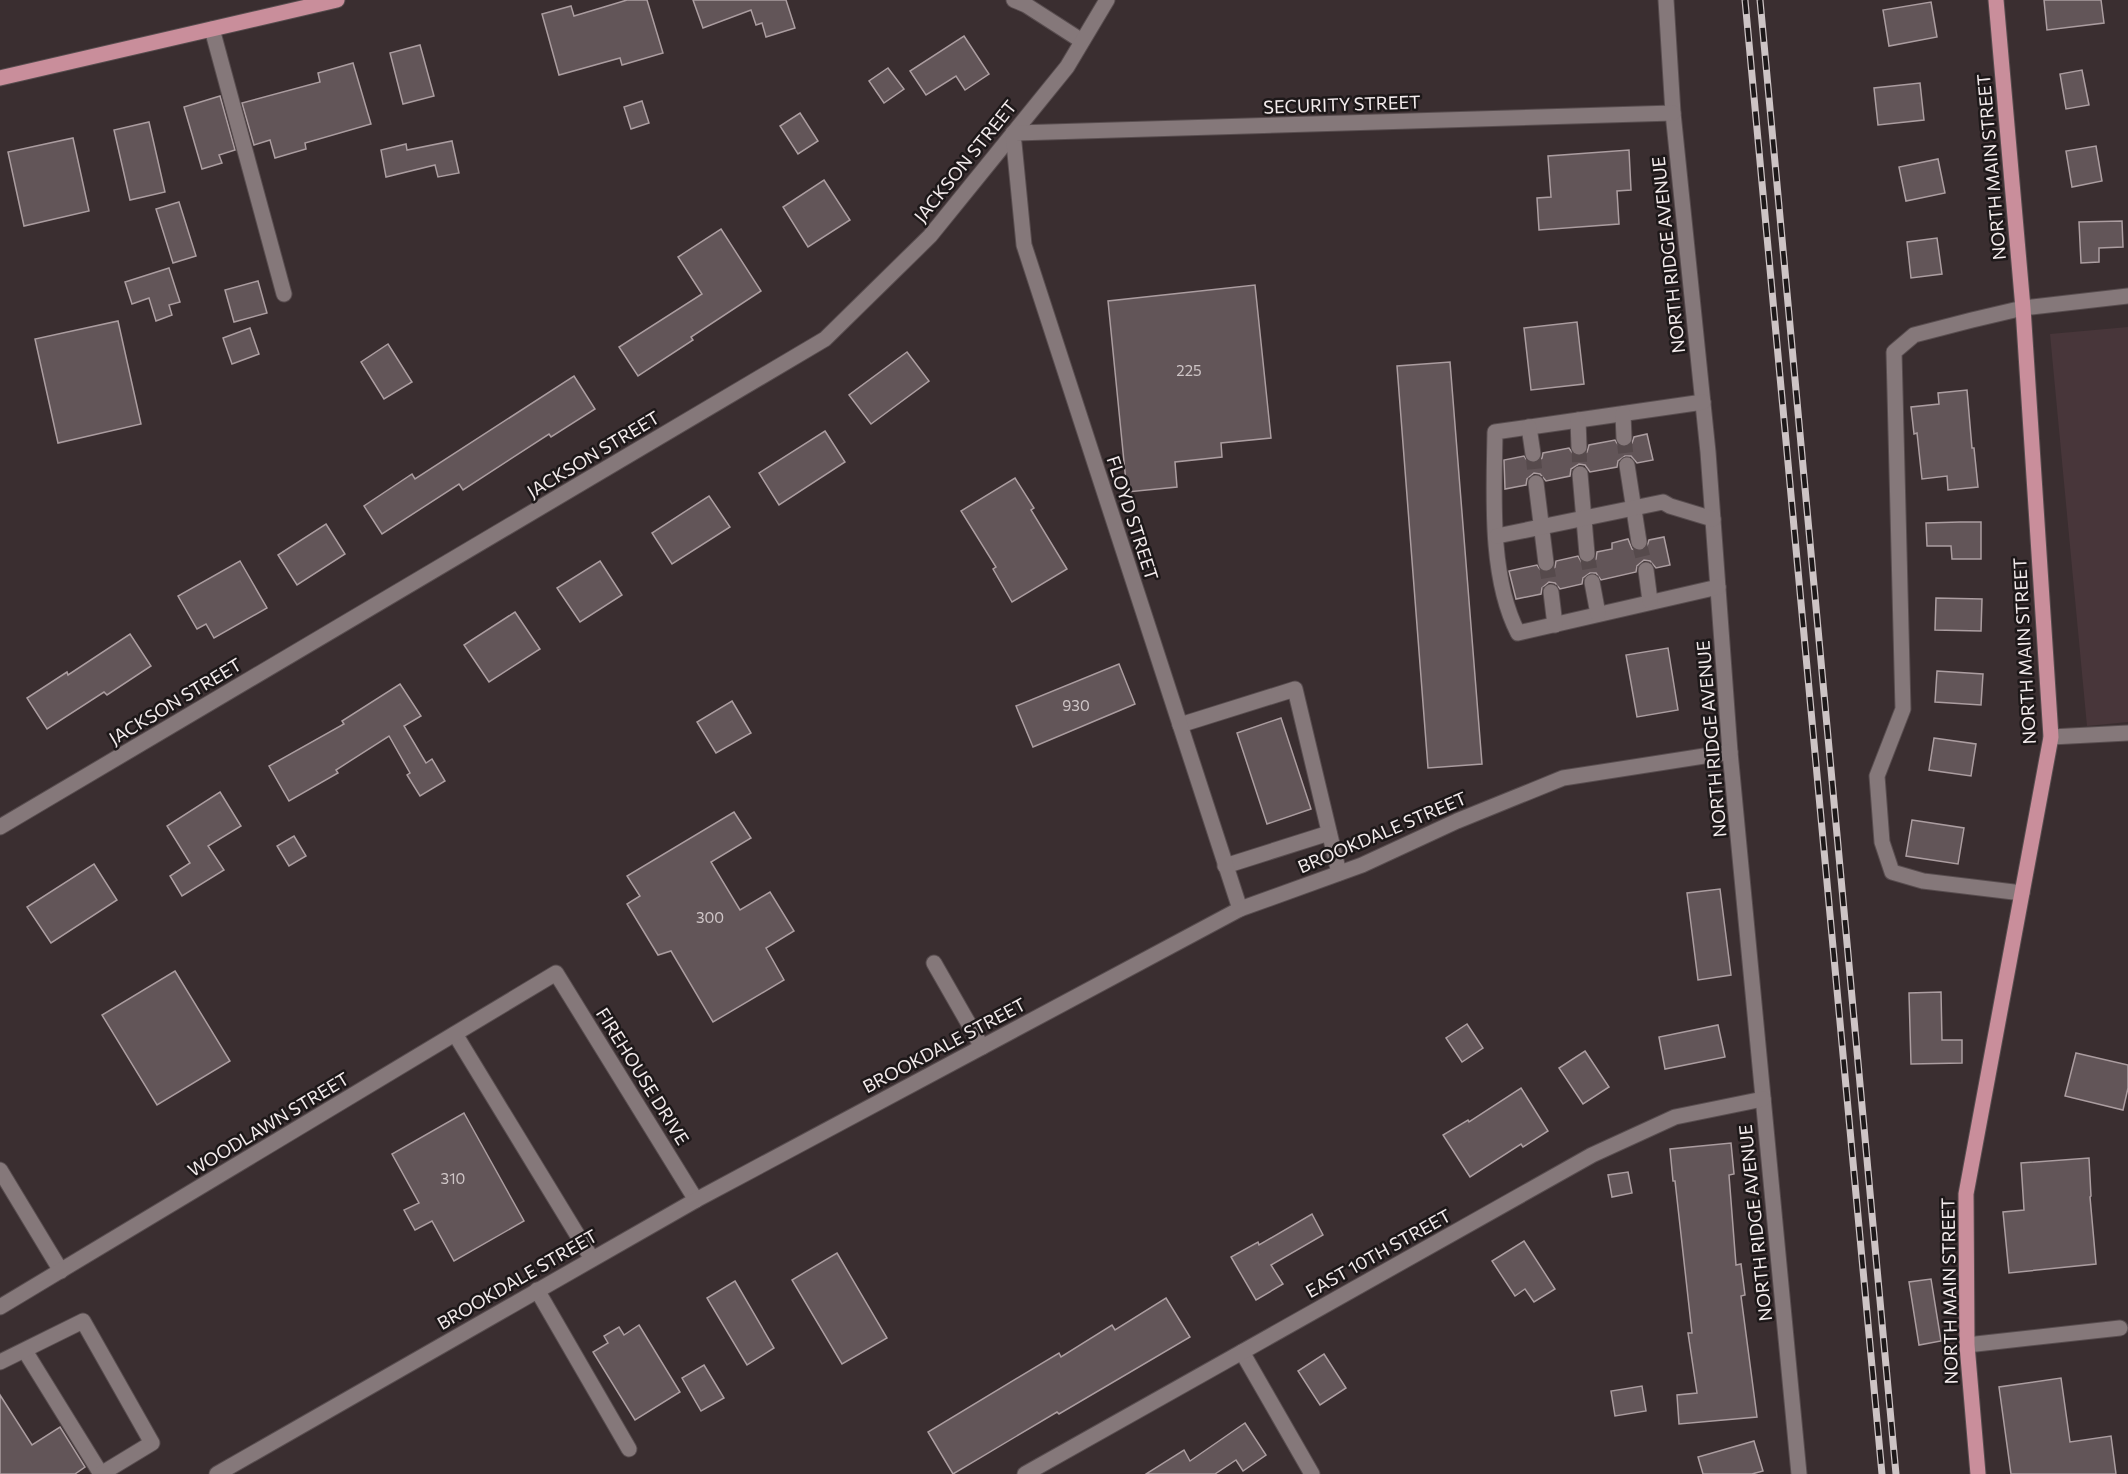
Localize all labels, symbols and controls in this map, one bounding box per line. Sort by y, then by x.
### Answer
street label: NORTH MAIN STREET [1972,73,2010,261]
street label: SECURITY STREET [1263,90,1421,118]
street label: JACKSON STREET [909,96,1021,226]
street label: NORTH RIDGE AVENUE [1647,156,1689,354]
house number: 225 [1176,361,1202,379]
street label: JACKSON STREET [523,406,663,502]
street label: FLOYD STREET [1103,453,1163,583]
street label: NORTH MAIN STREET [2008,557,2040,745]
street label: NORTH RIDGE AVENUE [1691,640,1731,838]
street label: JACKSON STREET [105,653,245,749]
house number: 930 [1062,696,1090,714]
street label: BROOKDALE STREET [1294,786,1470,878]
house number: 300 [696,908,724,926]
street label: BROOKDALE STREET [859,993,1029,1097]
street label: FIREHOUSE DRIVE [592,1003,694,1149]
street label: WOODLAWN STREET [183,1067,353,1181]
street label: NORTH RIDGE AVENUE [1734,1124,1776,1322]
house number: 310 [441,1169,465,1187]
street label: NORTH MAIN STREET [1936,1197,1962,1385]
street label: EAST 10TH STREET [1302,1204,1454,1302]
street label: BROOKDALE STREET [433,1224,601,1334]

